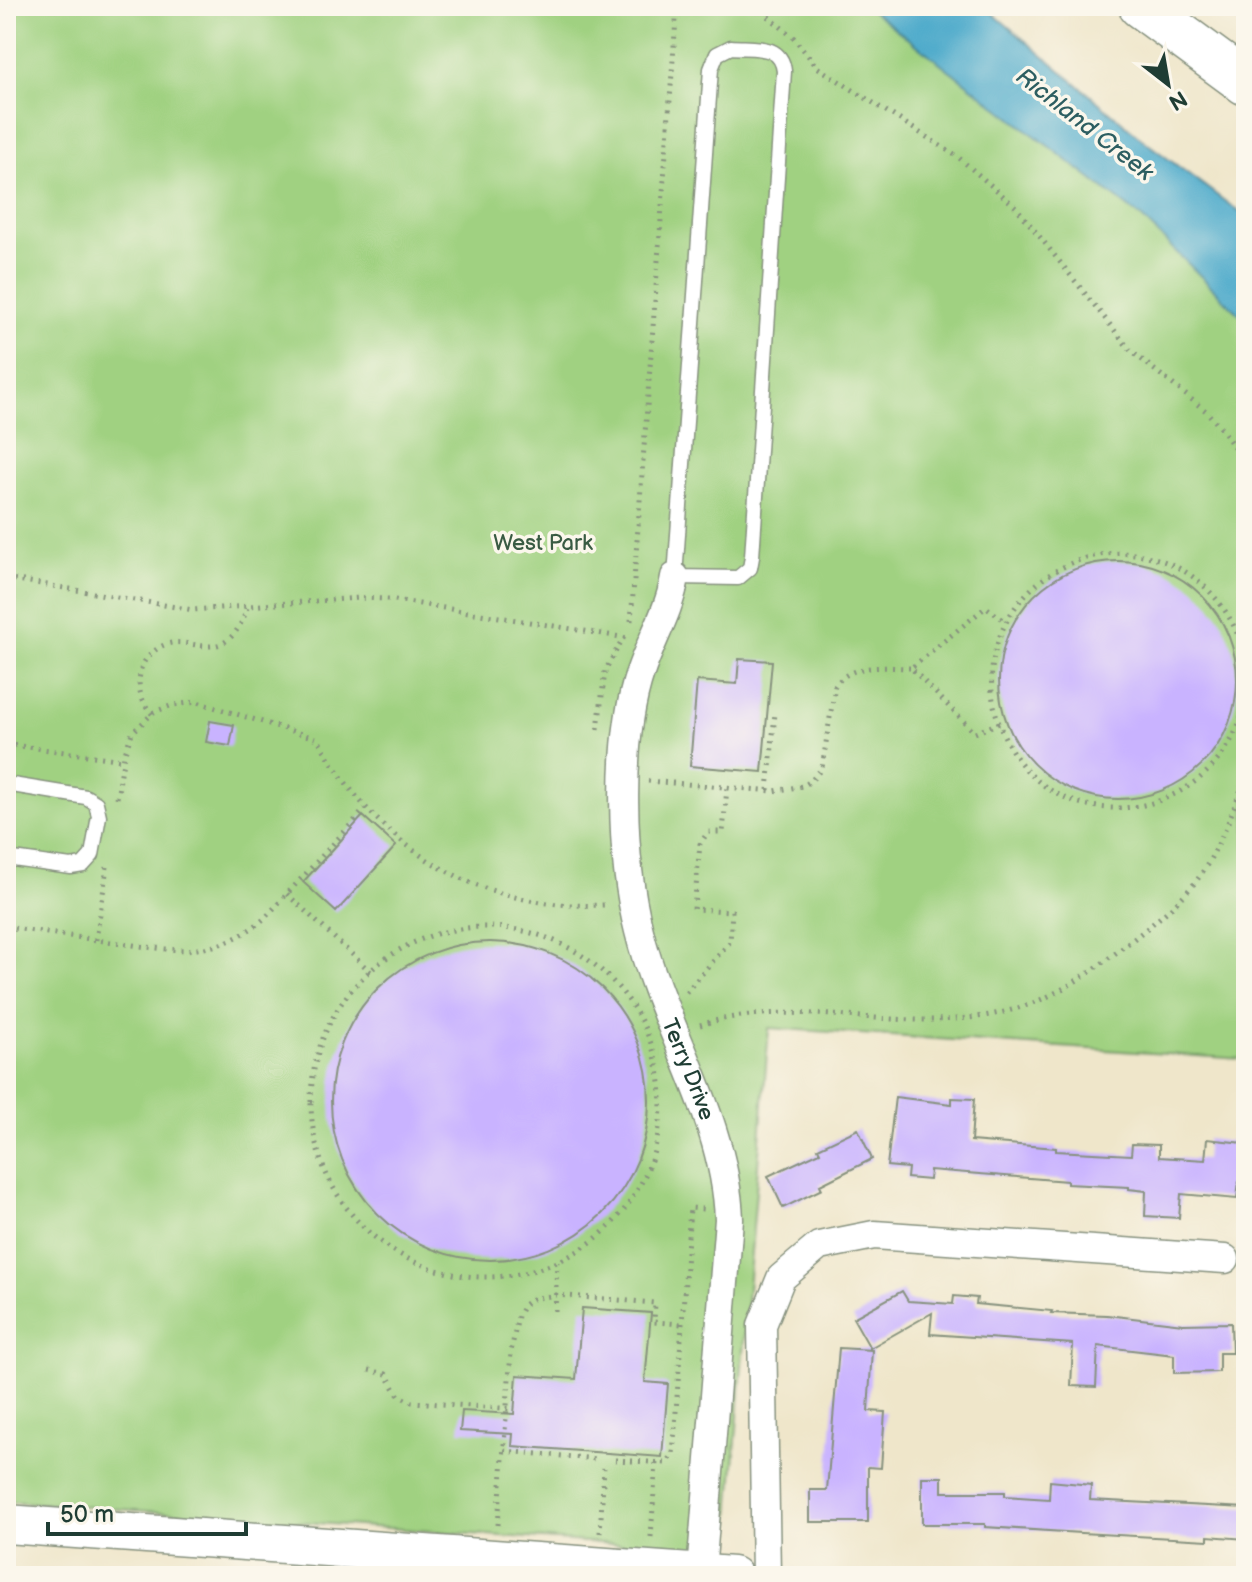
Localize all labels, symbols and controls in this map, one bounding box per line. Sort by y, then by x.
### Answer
north arrow [1128,44,1208,124]
water label: Richland Creek [1010,62,1160,188]
text: N [1163,84,1192,116]
park label: West Park [493,530,593,557]
street label: Terry Drive [655,1015,720,1124]
scale bar [48,1486,246,1536]
text: 50 m [60,1500,114,1529]

